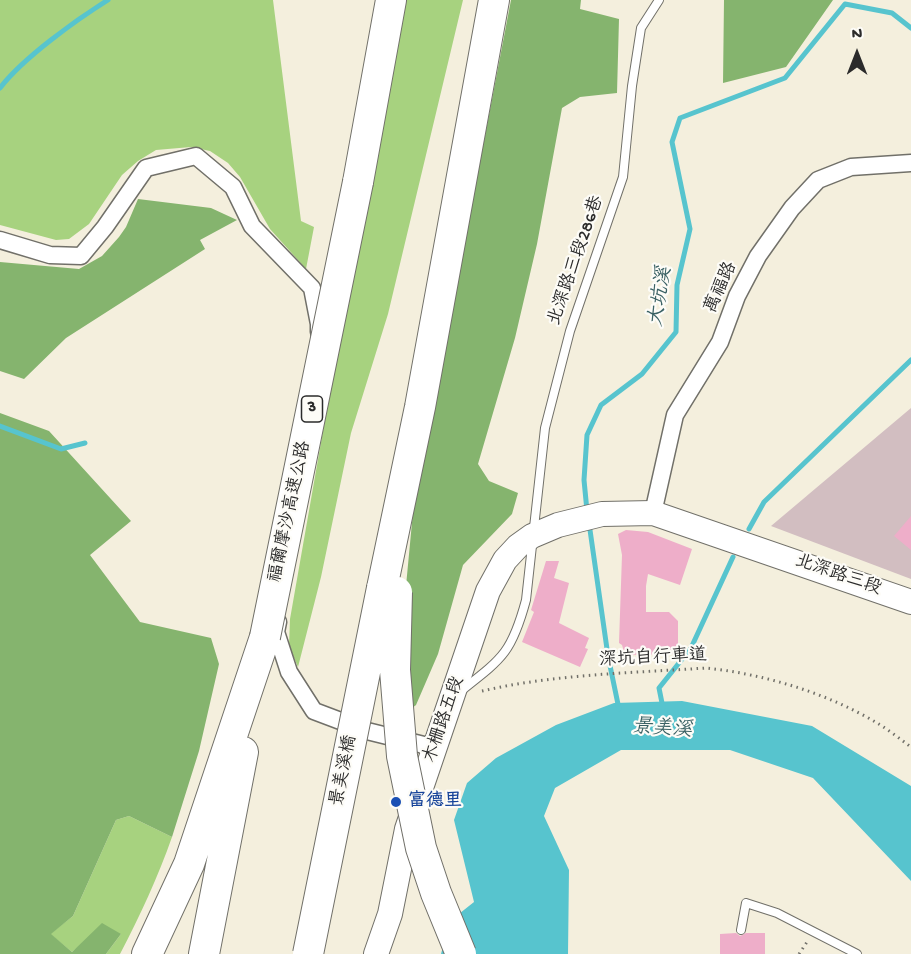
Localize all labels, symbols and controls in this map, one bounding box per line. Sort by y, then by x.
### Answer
north arrow [827,24,887,84]
text: N [852,26,862,45]
street label: 北深路三段286巷 [545,193,609,329]
street label: 萬福路 [701,259,743,317]
water label: 大坑溪 [645,265,679,329]
road number: 3 [302,396,322,422]
street label: 福爾摩沙高速公路 [265,439,317,585]
street label: 北深路三段 [792,551,884,601]
street label: 深坑自行車道 [599,645,707,673]
street label: 木柵路五段 [420,674,470,766]
water label: 景美溪 [631,716,693,744]
street label: 景美溪橋 [328,734,362,808]
place label: 富德里 [408,791,462,813]
marker: 富德里 [389,795,403,809]

